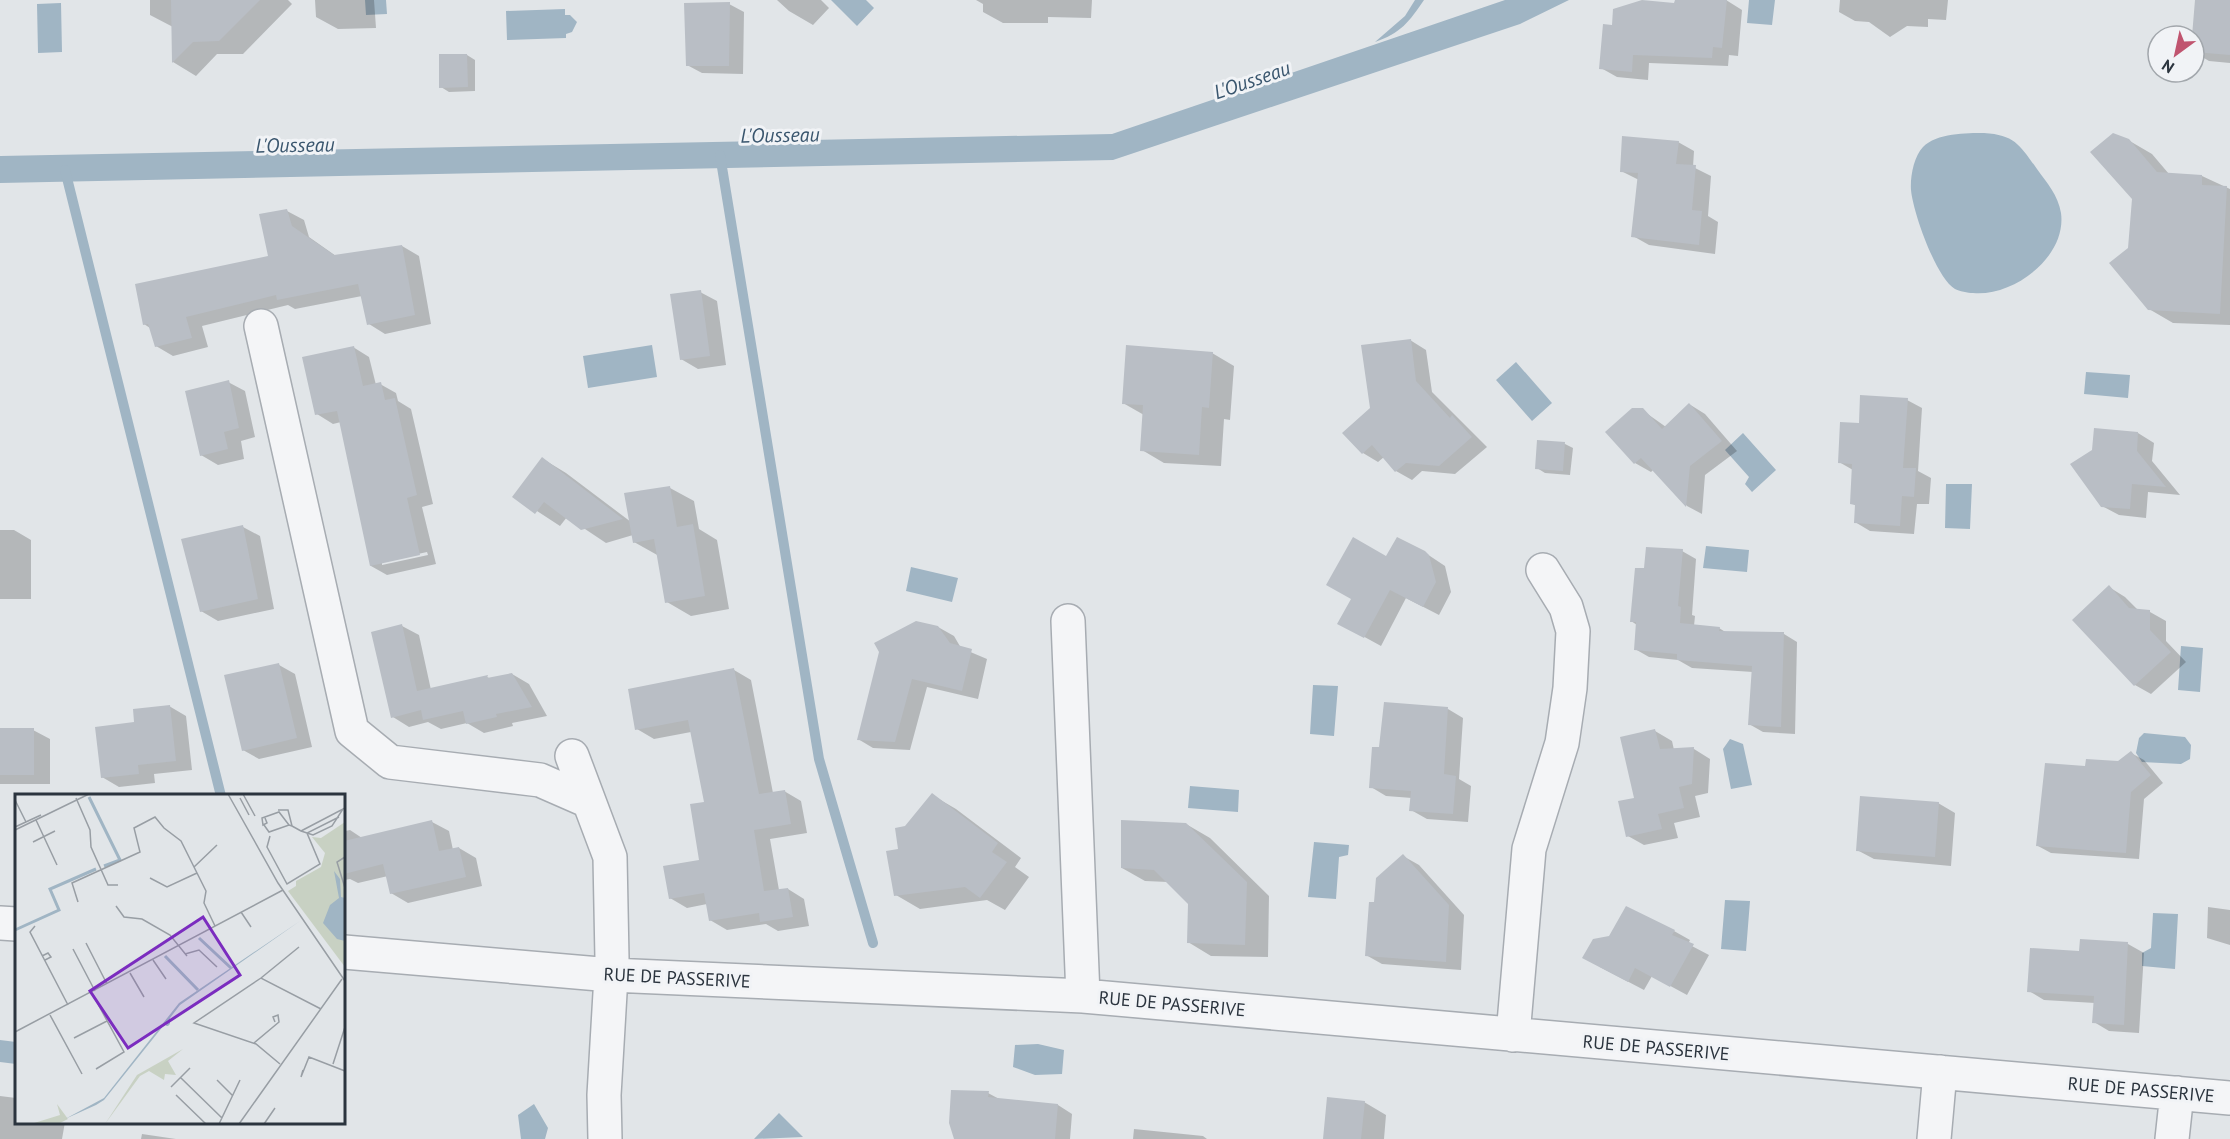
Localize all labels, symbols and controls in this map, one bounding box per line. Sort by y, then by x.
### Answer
north arrow [2146,24,2206,84]
water label: L'Ousseau [1210,55,1294,105]
text: N [2158,55,2178,78]
water label: L'Ousseau [740,121,820,149]
water label: L'Ousseau [255,131,335,159]
inset map [15,794,345,1124]
street label: RUE DE PASSERIVE [603,962,751,993]
street label: RUE DE PASSERIVE [1098,986,1246,1021]
street label: RUE DE PASSERIVE [1582,1030,1730,1065]
street label: RUE DE PASSERIVE [2067,1072,2215,1107]

